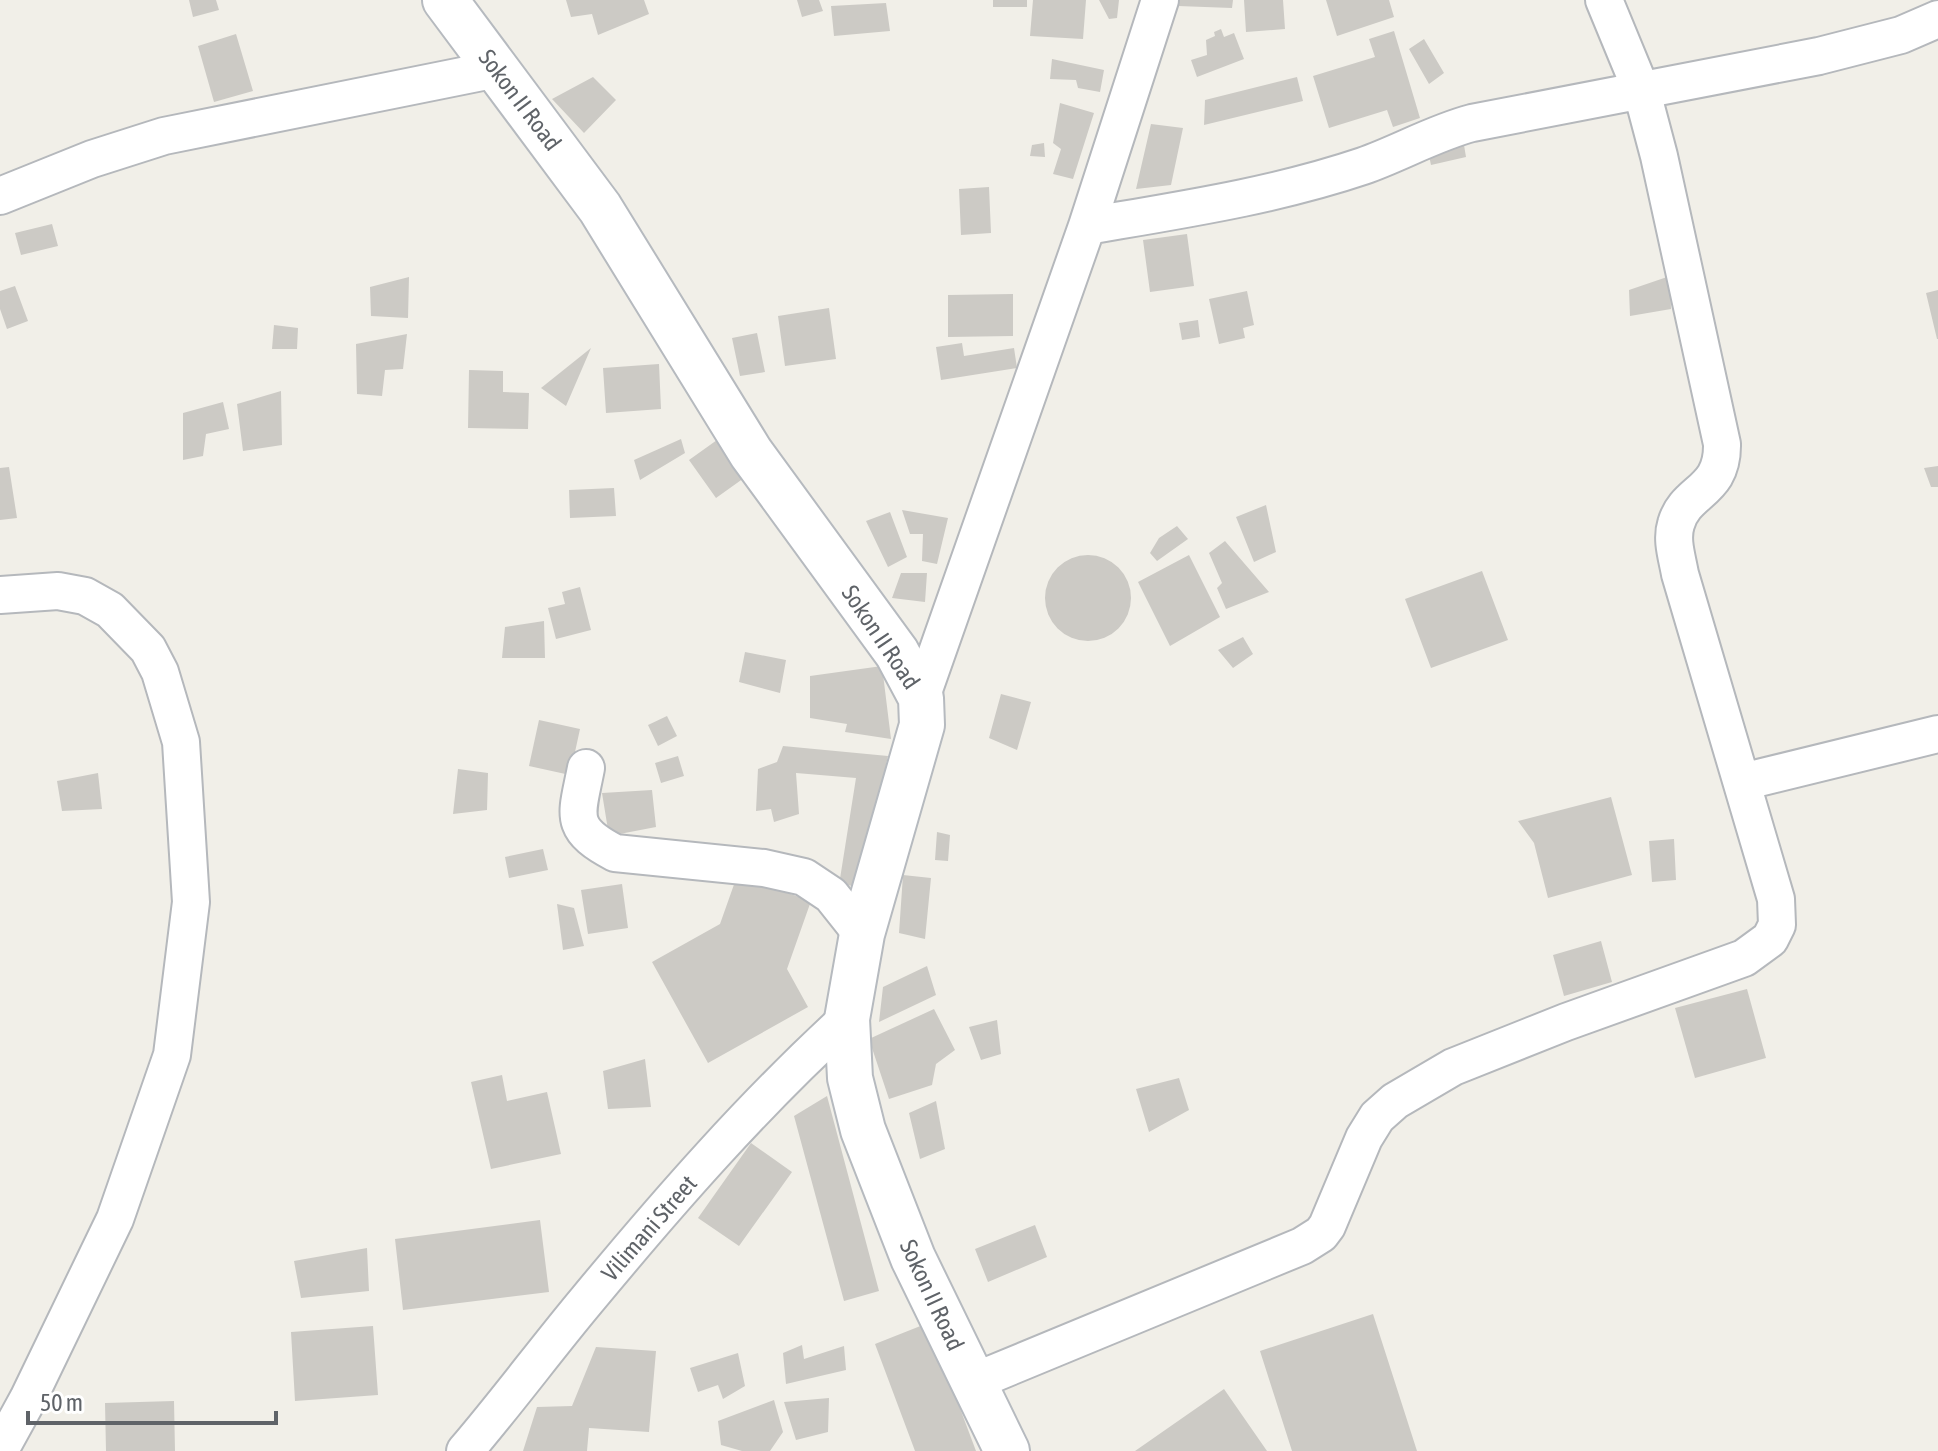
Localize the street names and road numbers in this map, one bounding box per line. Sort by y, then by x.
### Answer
street label: Sokon II Road [473,44,567,156]
street label: Sokon II Road [837,580,925,694]
street label: Vilimani Street [596,1170,702,1286]
street label: Sokon II Road [895,1235,969,1355]

